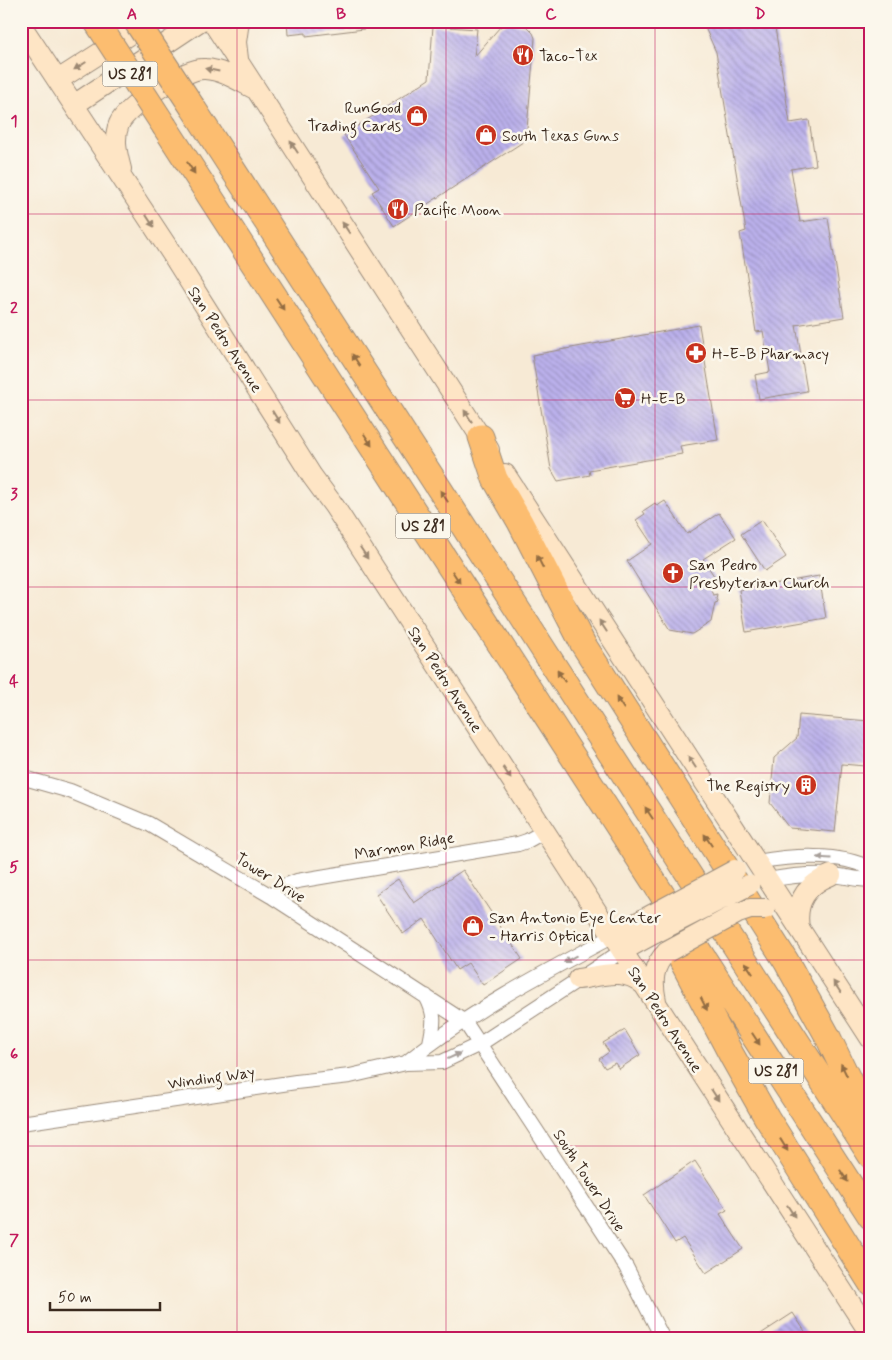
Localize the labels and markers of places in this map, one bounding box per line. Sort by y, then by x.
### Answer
restaurant icon: Taco-Tex [511,43,535,67]
place label: Taco-Tex [539,46,598,67]
place label: RunGood Trading Cards [308,98,401,138]
shop icon: RunGood Trading Cards [405,104,429,128]
shop icon: South Texas Guns [474,123,498,147]
place label: South Texas Guns [502,126,619,147]
restaurant icon: Pacific Moon [386,197,410,221]
place label: Pacific Moon [414,200,502,221]
pharmacy icon: H-E-B Pharmacy [684,341,708,365]
place label: H-E-B Pharmacy [712,344,829,365]
supermarket icon: H-E-B [613,386,637,410]
place label: H-E-B [641,389,685,410]
place label: San Pedro Presbyterian Church [689,555,830,594]
church icon: San Pedro Presbyterian Church [661,561,685,585]
building icon: The Registry [794,773,818,797]
place label: The Registry [707,776,790,797]
place label: San Antonio Eye Center - Harris Optical [489,908,661,947]
shop icon: San Antonio Eye Center - Harris Optical [461,914,485,938]

